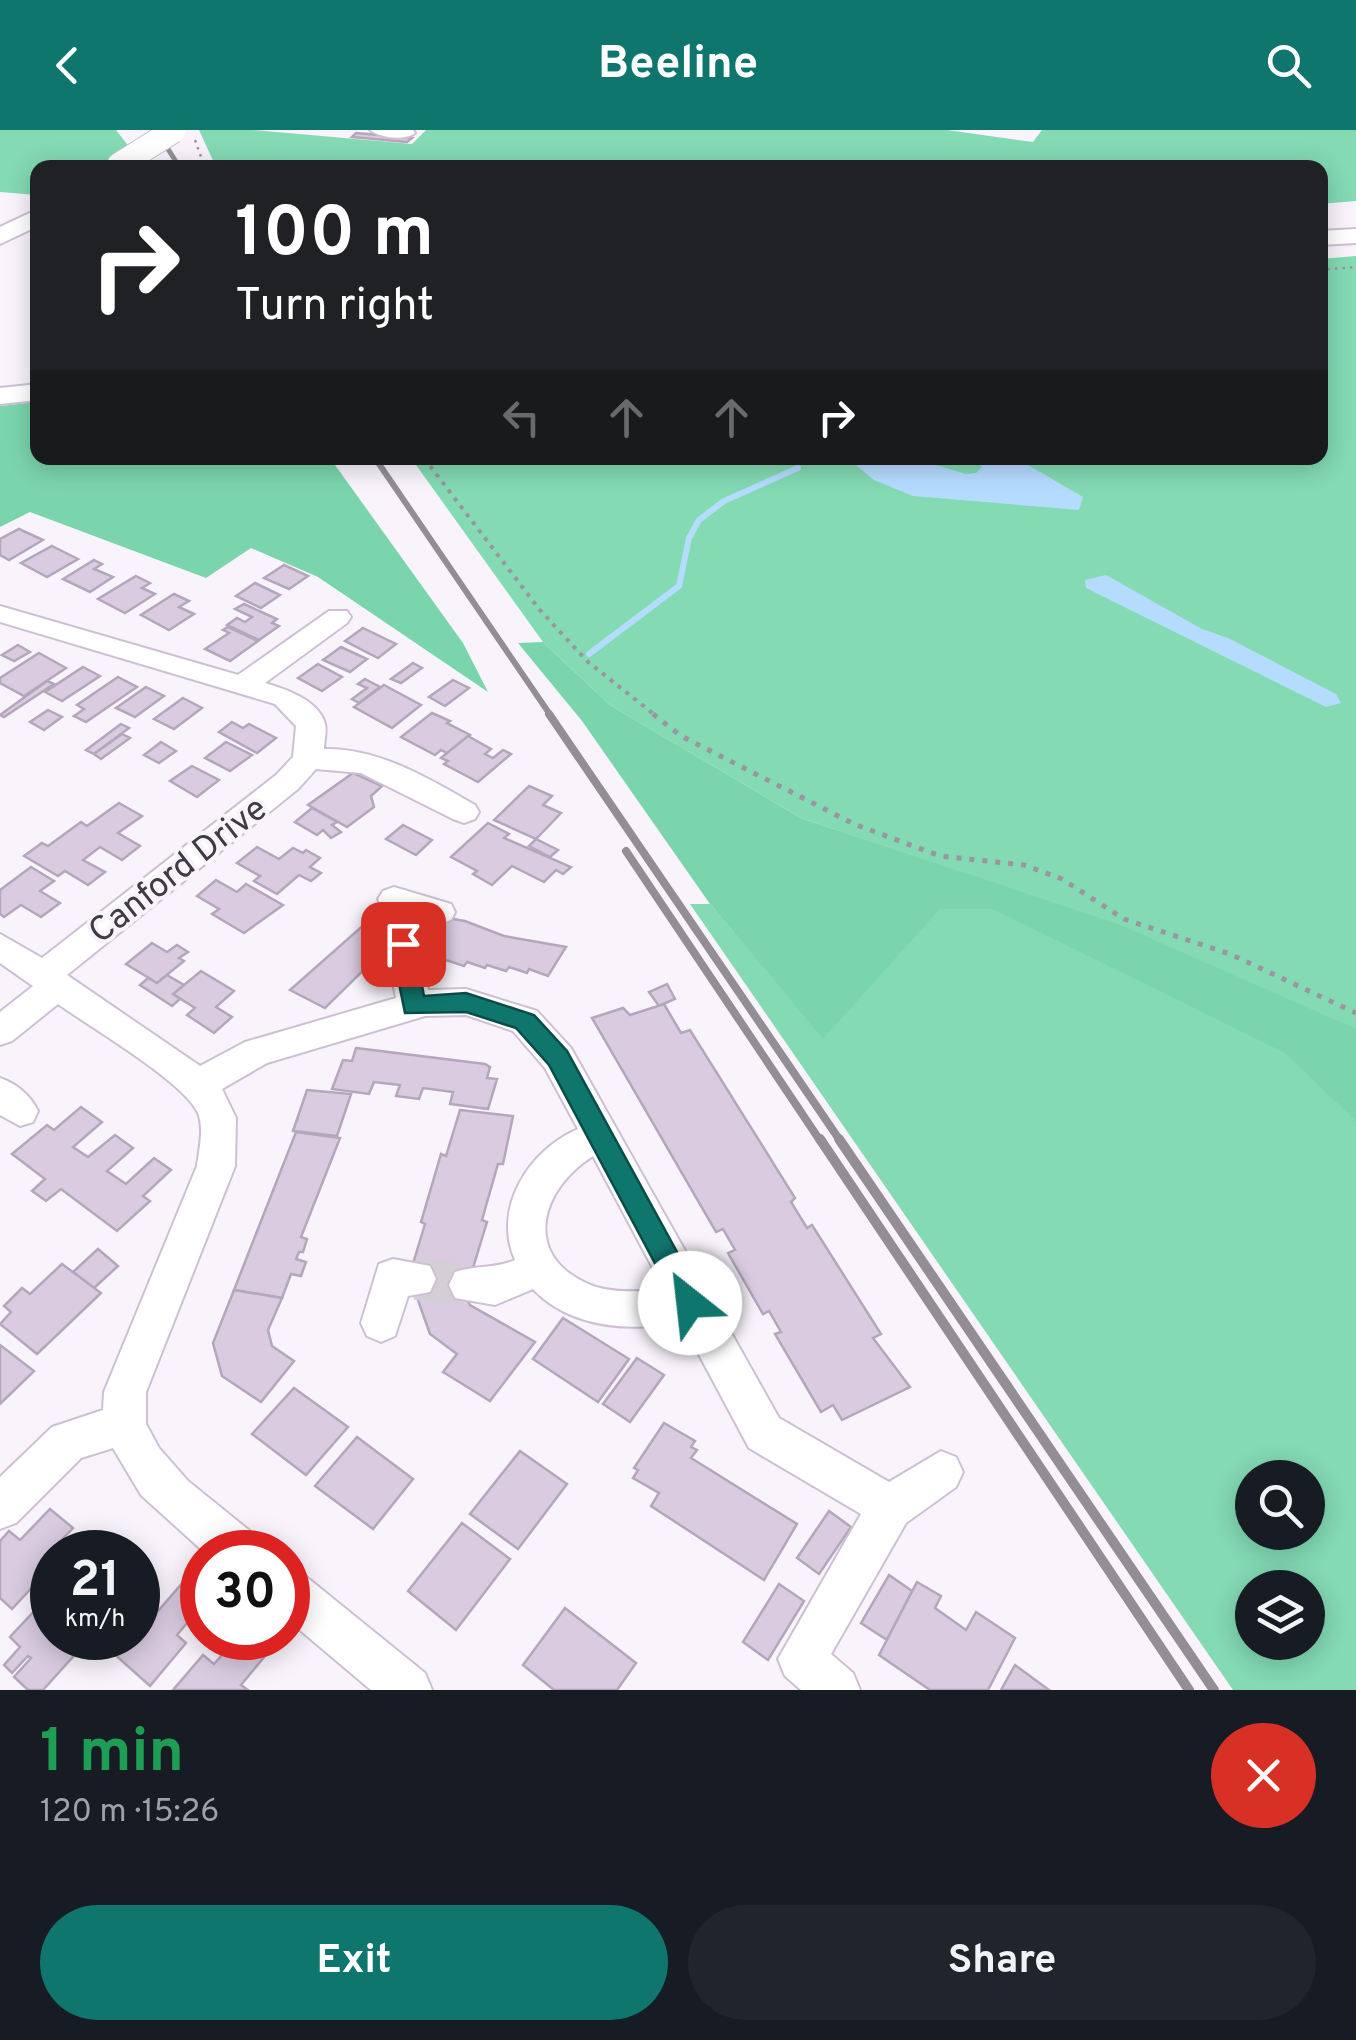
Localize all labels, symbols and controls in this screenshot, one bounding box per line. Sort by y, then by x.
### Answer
text: Beeline [598,37,758,94]
icon: back [40,38,95,93]
icon: search [1261,38,1316,93]
text: 100 m [235,192,434,281]
icon: right [70,200,200,330]
text: Turn right [235,279,434,336]
icon: left [494,390,549,445]
icon: ahead [599,390,654,445]
icon: ahead [704,390,759,445]
icon: right [809,390,864,445]
street label: Canford Drive [81,788,277,955]
pin [361,902,446,987]
icon: arrive [376,917,431,972]
position arrow [638,1251,742,1355]
map controls [1235,1460,1325,1660]
button: search [1235,1460,1325,1550]
speed limit sign: 30 [180,1530,310,1660]
text: 21 [70,1551,120,1614]
button: layers [1235,1570,1325,1660]
text: km/h [65,1604,125,1636]
text: 1 min [40,1717,184,1793]
button: close [1211,1723,1316,1828]
text: 120 m · 15:26 [40,1793,219,1833]
button: Exit [40,1905,668,2020]
button: Share [688,1905,1316,2020]

